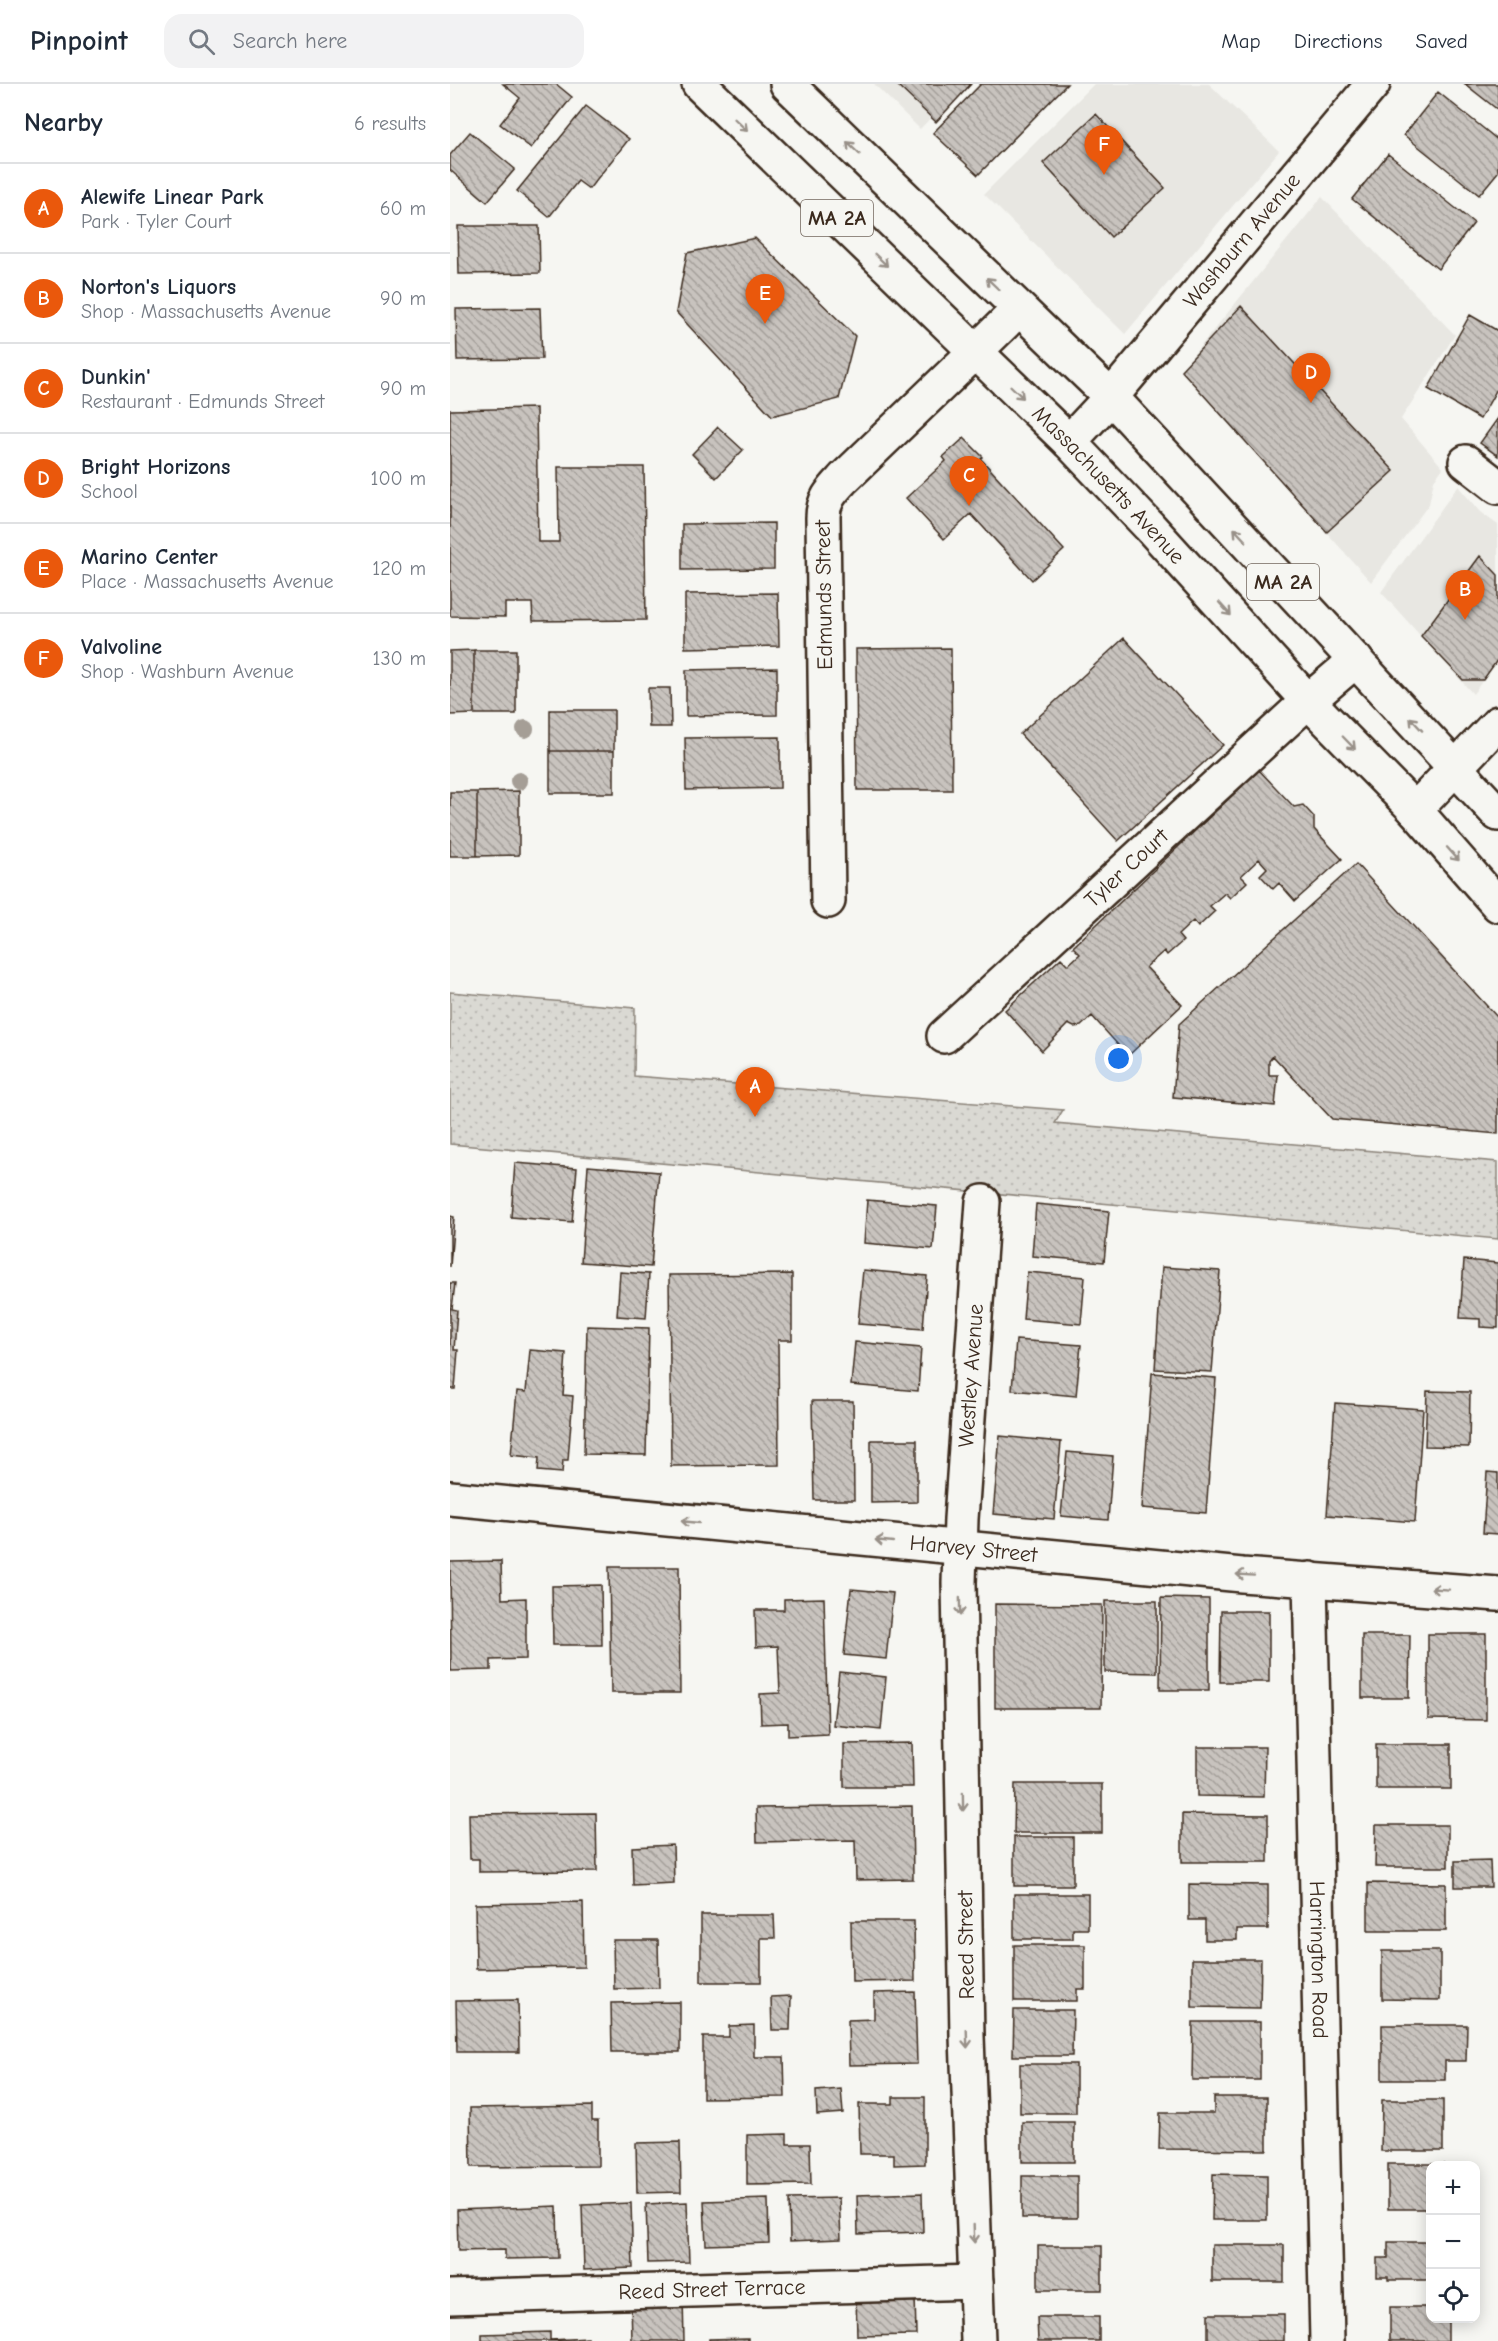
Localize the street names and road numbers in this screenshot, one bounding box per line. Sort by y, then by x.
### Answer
street label: Washburn Avenue [1178,168,1306,313]
road number: MA 2A [801,200,873,236]
street label: Massachusetts Avenue [1027,400,1190,569]
street label: Edmunds Street [810,519,838,670]
road number: MA 2A [1247,564,1319,600]
street label: Tyler Court [1079,823,1174,913]
street label: Westley Avenue [953,1303,989,1448]
street label: Harvey Street [909,1530,1039,1568]
street label: Harrington Road [1304,1881,1333,2039]
street label: Reed Street [952,1890,980,2000]
street label: Reed Street Terrace [618,2274,806,2305]

